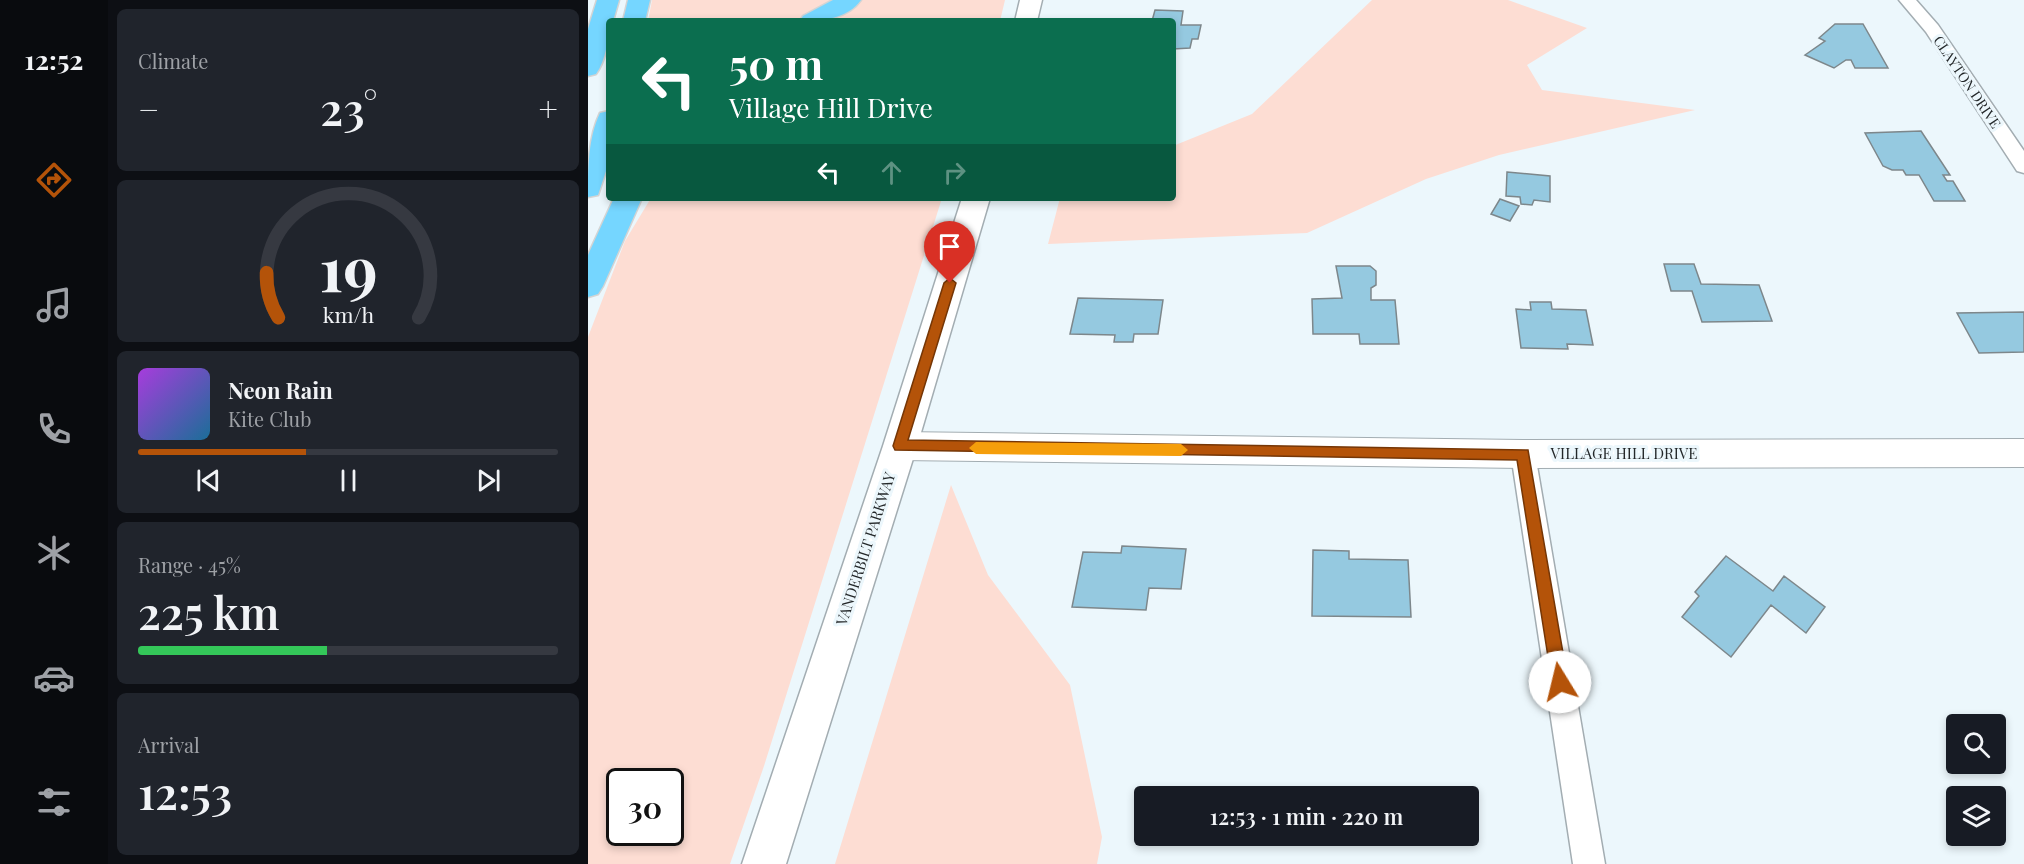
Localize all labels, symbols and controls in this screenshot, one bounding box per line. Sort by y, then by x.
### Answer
street label: CLAYTON DRIVE [1929,32,2005,132]
text: 50 m [729,35,823,91]
text: 12:52 [25,41,83,77]
icon: left [630,42,708,120]
text: Climate [138,47,208,74]
text: 23° [320,77,378,137]
text: − [138,86,159,130]
text: + [539,86,558,130]
text: Village Hill Drive [729,89,933,125]
icon: left [812,156,845,189]
icon: ahead [875,156,908,189]
icon: right [938,156,971,189]
icon: directions [33,159,75,201]
pin [924,221,975,283]
text: 19 [319,224,377,308]
icon: arrive [933,230,966,263]
icon: music [33,284,75,326]
text: km/h [322,300,374,328]
text: Neon Rain [228,375,333,405]
text: Kite Club [228,405,312,432]
icon: phone [33,408,75,450]
street label: VILLAGE HILL DRIVE [1550,443,1697,463]
icon: previous [192,464,225,497]
icon: pause [332,464,365,497]
icon: next [472,464,505,497]
street label: VANDERBILT PARKWAY [831,470,899,629]
icon: climate [33,532,75,574]
text: Range · 45% [138,551,241,578]
text: 225 km [138,581,279,641]
position arrow [1528,650,1592,714]
icon: car [33,657,75,699]
map controls [1946,714,2006,846]
button: search [1946,714,2006,774]
text: Arrival [138,731,200,758]
text: 12:53 [138,761,232,821]
speed limit sign: 30 [606,768,684,846]
icon: filters [33,781,75,823]
button: layers [1946,786,2006,846]
text: 12:53 · 1 min · 220 m [1210,801,1403,831]

